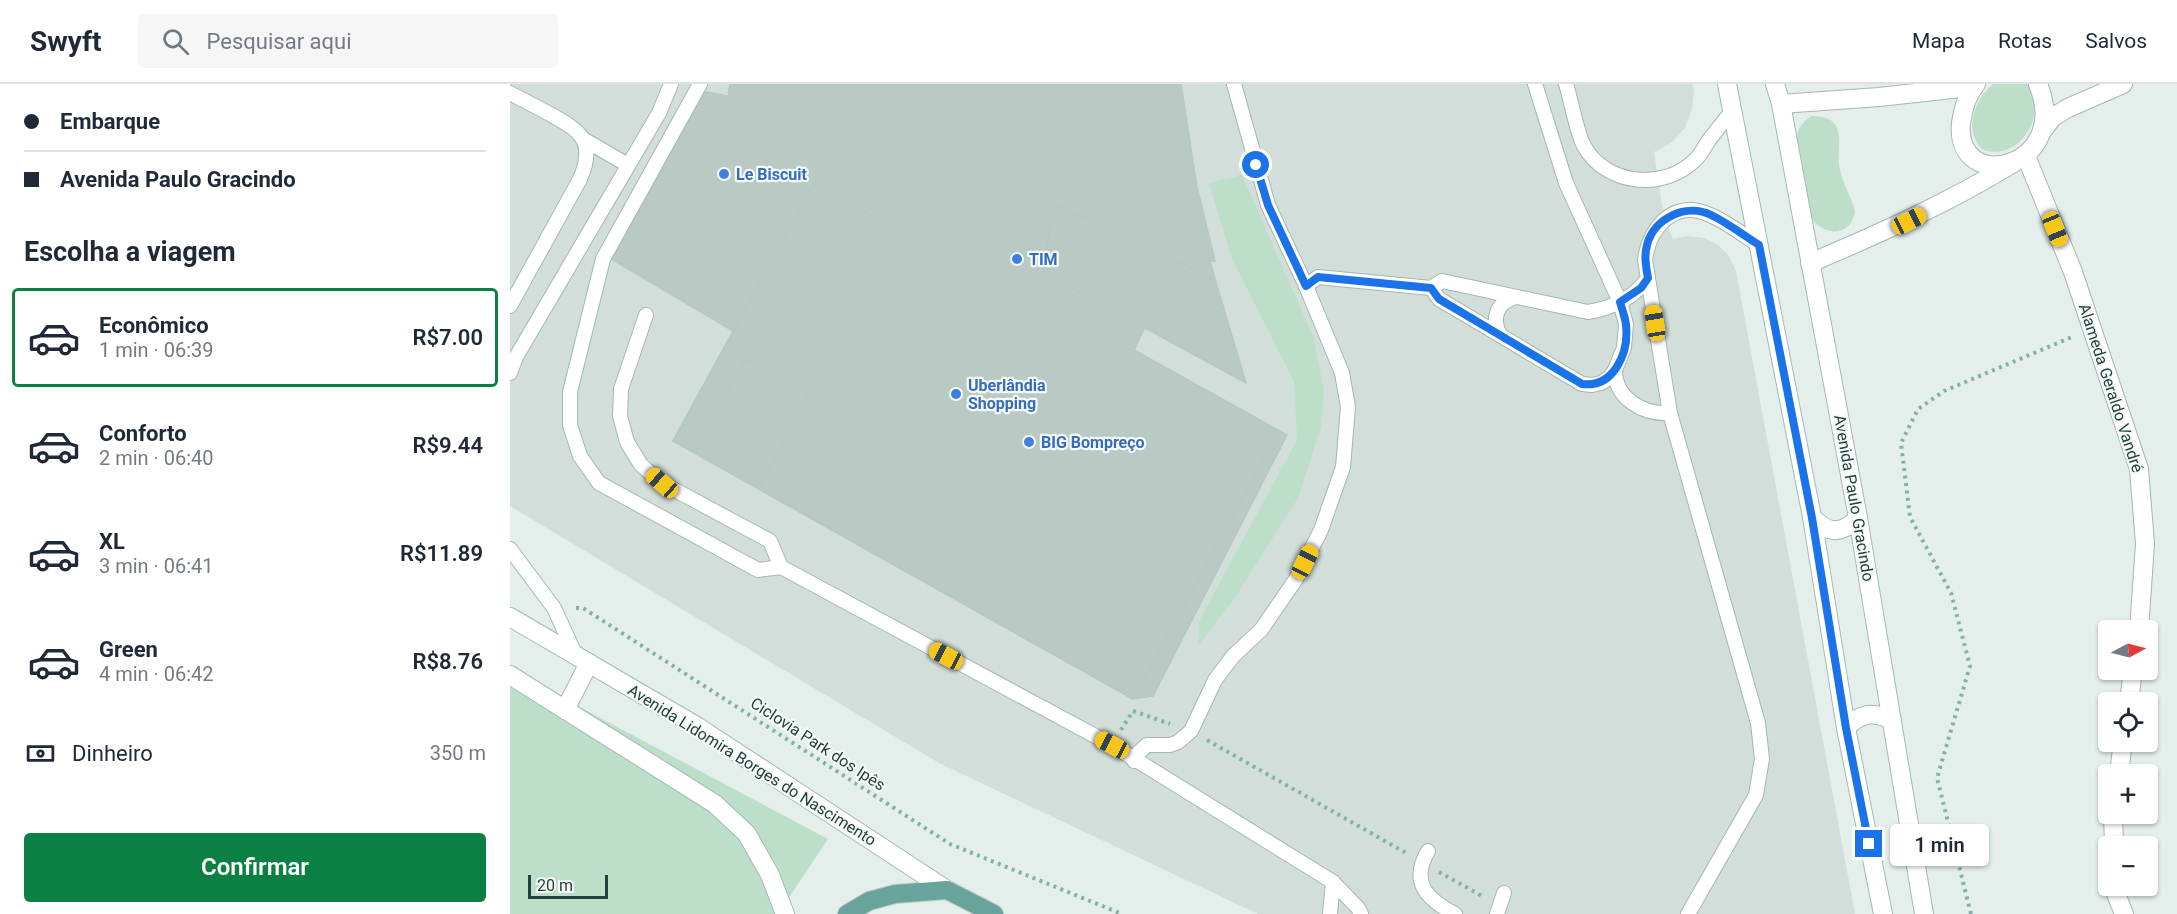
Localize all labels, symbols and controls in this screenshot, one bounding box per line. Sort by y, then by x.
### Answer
search box [138,14,558,68]
text: Swyft [30,25,102,58]
icon: search [159,25,192,58]
text: Pesquisar aqui [207,29,352,54]
text: Mapa [1912,29,1965,53]
text: Rotas [1998,29,2052,53]
text: Salvos [2085,29,2147,53]
text: Embarque [60,109,160,134]
route start [1242,151,1269,178]
place label: Le Biscuit [736,165,807,184]
text: Avenida Paulo Gracindo [60,167,296,192]
marker: Le Biscuit [717,167,731,181]
car [1889,205,1929,237]
car [2040,209,2070,249]
text: Escolha a viagem [24,236,236,268]
place label: TIM [1029,250,1058,269]
marker: TIM [1010,252,1024,266]
street label: Alameda Geraldo Vandré [2075,301,2147,475]
car [1643,304,1667,342]
icon: car [27,311,81,365]
text: Econômico [99,313,209,338]
text: R$7.00 [412,325,483,350]
text: 1 min · 06:39 [99,338,214,362]
place label: Uberlândia Shopping [968,376,1046,413]
marker: Uberlândia Shopping [949,387,963,401]
street label: Avenida Paulo Gracindo [1830,413,1878,583]
icon: car [27,419,81,473]
text: Conforto [99,421,187,446]
text: R$9.44 [412,433,483,458]
place label: BIG Bompreço [1041,433,1145,452]
marker: BIG Bompreço [1022,435,1036,449]
text: 2 min · 06:40 [99,446,214,470]
car [643,464,681,502]
icon: car [27,527,81,581]
text: XL [99,529,125,554]
text: R$11.89 [400,541,483,566]
car [1289,542,1321,582]
text: 3 min · 06:41 [99,554,214,578]
north arrow [2098,620,2158,680]
map controls [2098,620,2158,896]
icon: car [27,635,81,689]
text: Green [99,637,158,662]
car [926,640,966,672]
text: R$8.76 [412,649,483,674]
text: 4 min · 06:42 [99,662,214,686]
street label: Avenida Lidomira Borges do Nascimento [624,680,880,850]
button: locate [2098,692,2158,752]
street label: Ciclovia Park dos Ipês [747,693,889,795]
car [1092,729,1132,761]
icon: cash [24,737,57,770]
text: Dinheiro [72,741,153,766]
text: 350 m [430,741,486,765]
button: + [2098,764,2158,824]
callout: 1 min [1890,823,1989,865]
route end [1855,830,1882,857]
button: Confirmar [24,833,486,902]
text: 1 min [1914,833,1965,857]
button: − [2098,836,2158,896]
scale bar [528,872,608,900]
text: 20 m [537,876,573,895]

